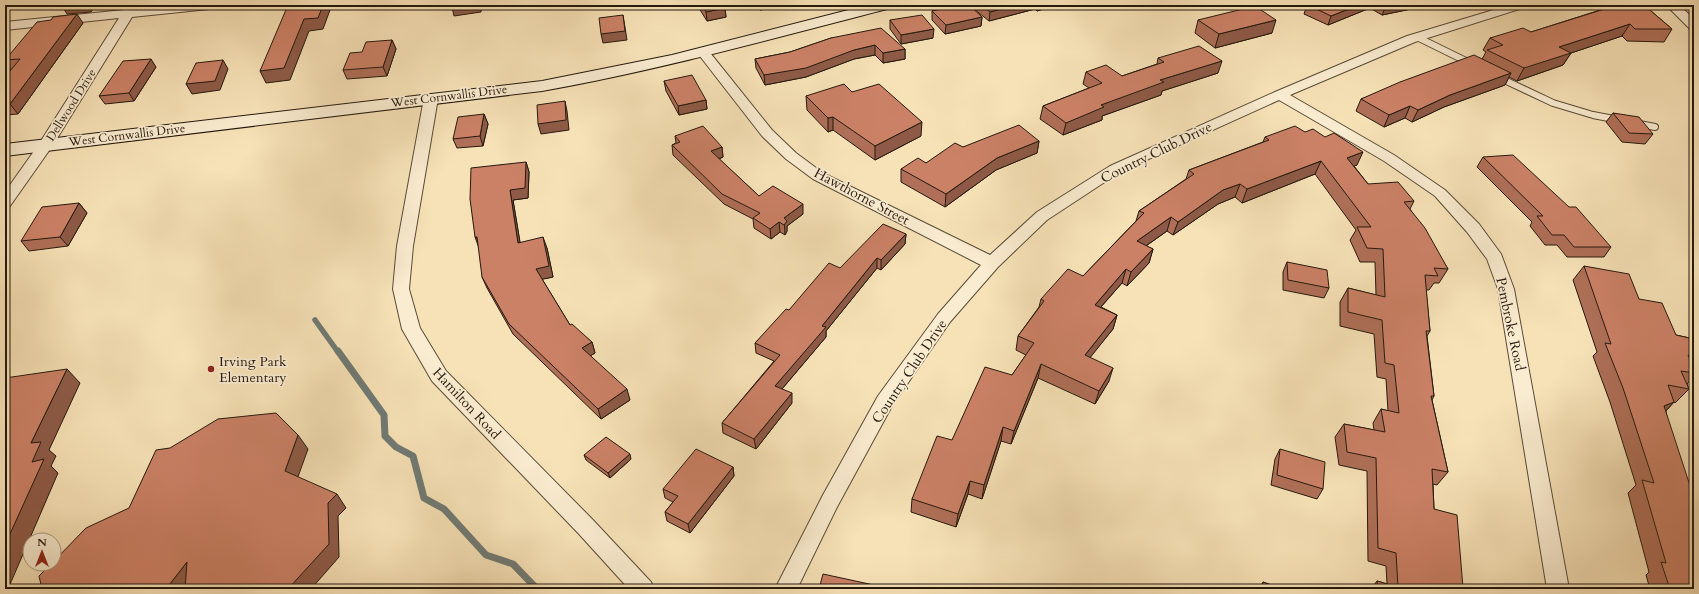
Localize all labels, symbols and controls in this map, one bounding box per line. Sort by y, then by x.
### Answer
street label: Dellwood Drive [42,66,100,144]
street label: West Cornwallis Drive [389,81,508,111]
street label: Country Club Drive [1097,117,1215,188]
street label: West Cornwallis Drive [67,120,186,150]
street label: Hawthorne Street [811,163,913,230]
street label: Pembroke Road [1491,276,1530,373]
street label: Country Club Drive [868,316,951,427]
place label: Irving Park Elementary [219,352,287,387]
street label: Hamilton Road [428,363,505,444]
marker: Irving Park Elementary [206,364,216,374]
north arrow [22,532,62,572]
text: N [37,535,47,550]

